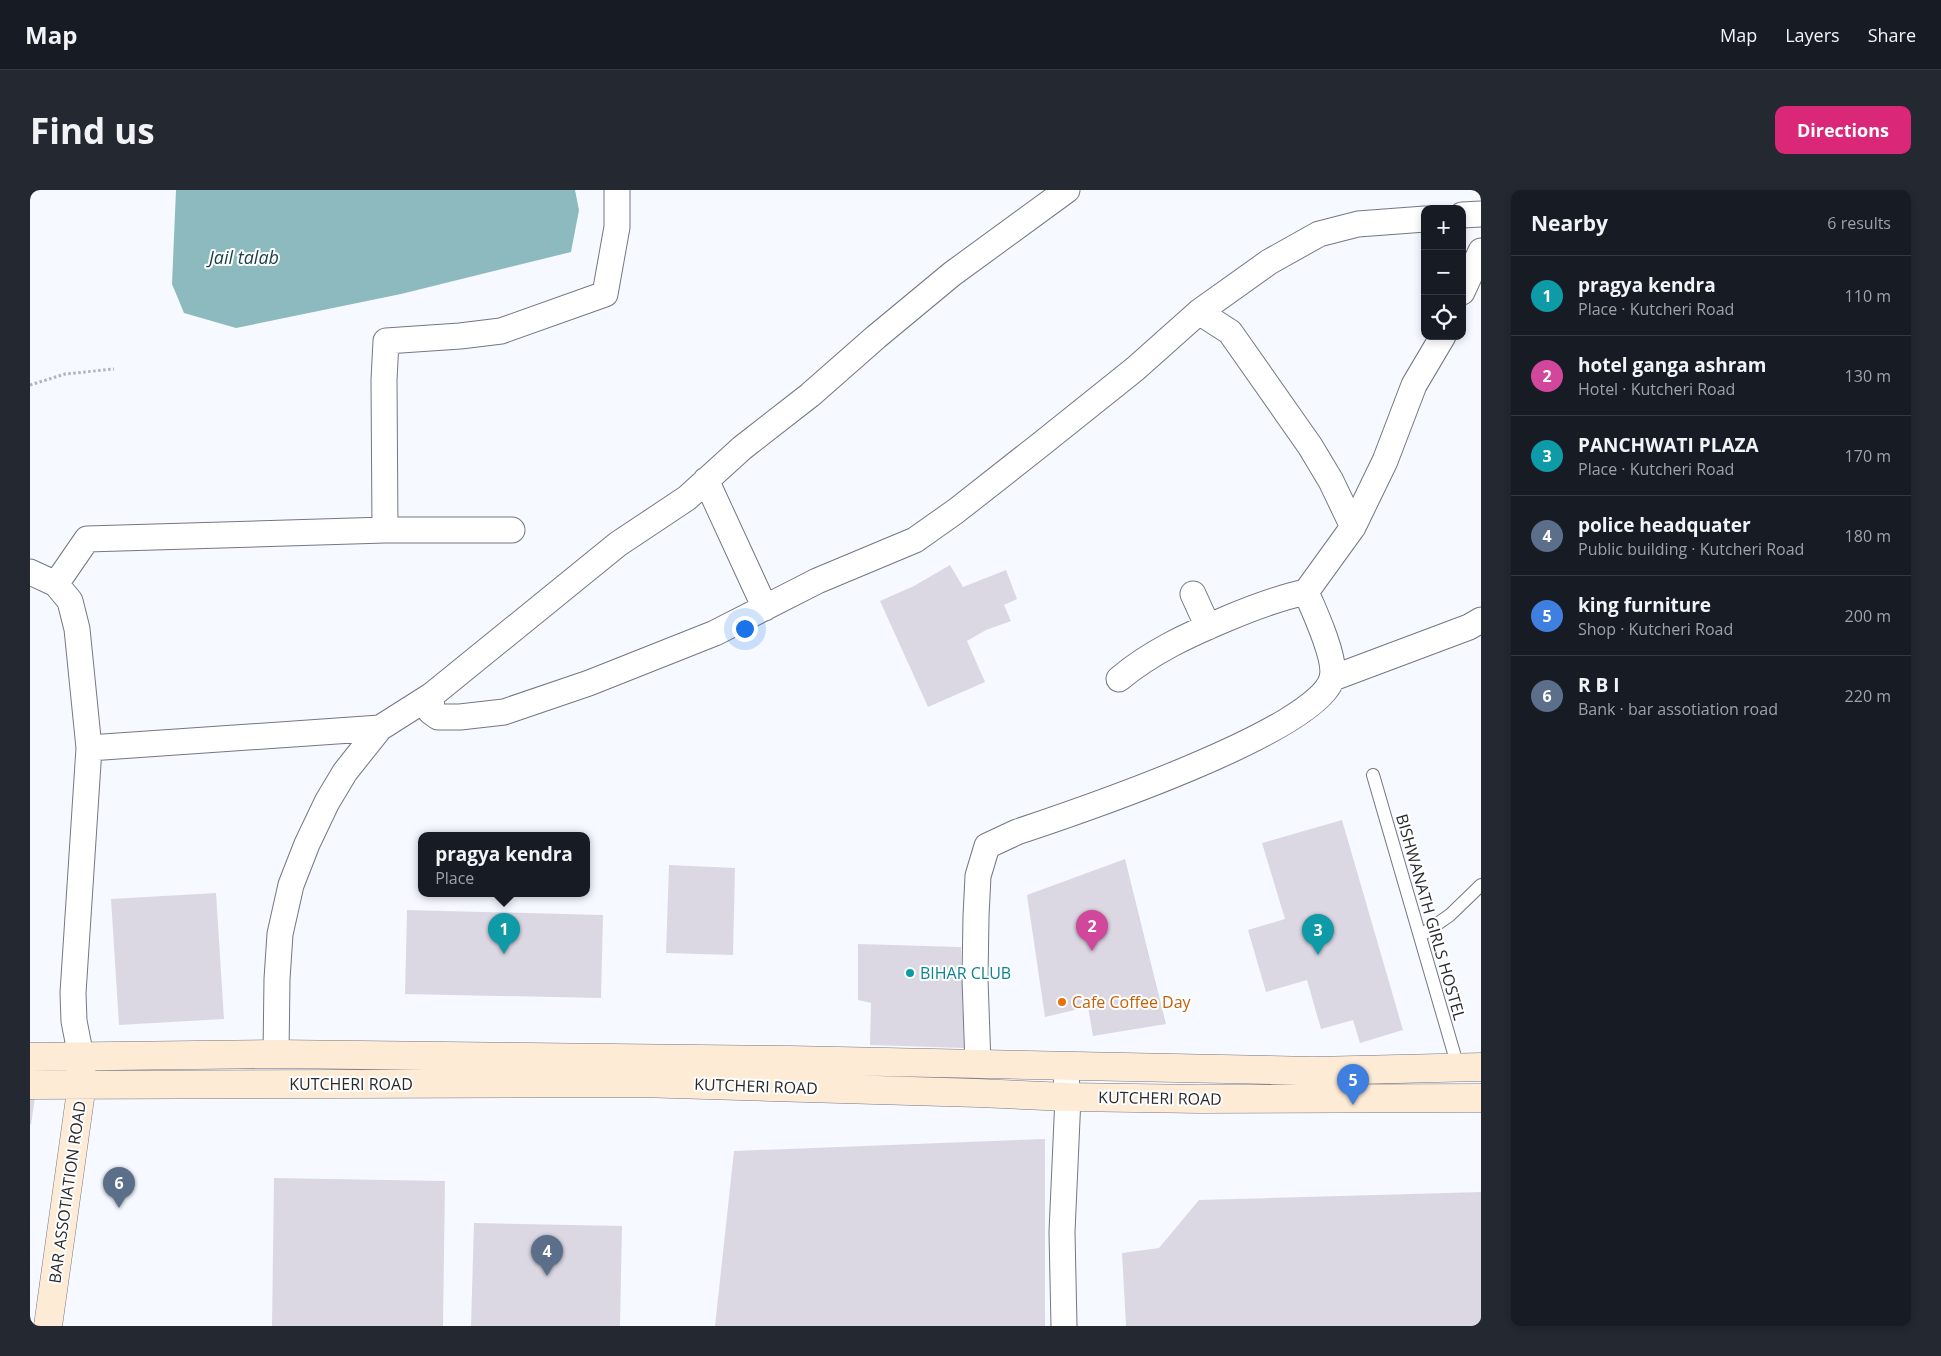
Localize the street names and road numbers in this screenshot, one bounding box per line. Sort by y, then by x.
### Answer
street label: BISHWANATH GIRLS HOSTEL [1391,811,1471,1023]
street label: KUTCHERI ROAD [289,1073,413,1095]
street label: KUTCHERI ROAD [694,1073,818,1099]
street label: KUTCHERI ROAD [1098,1086,1222,1110]
street label: BAR ASSOTIATION ROAD [43,1099,91,1285]

